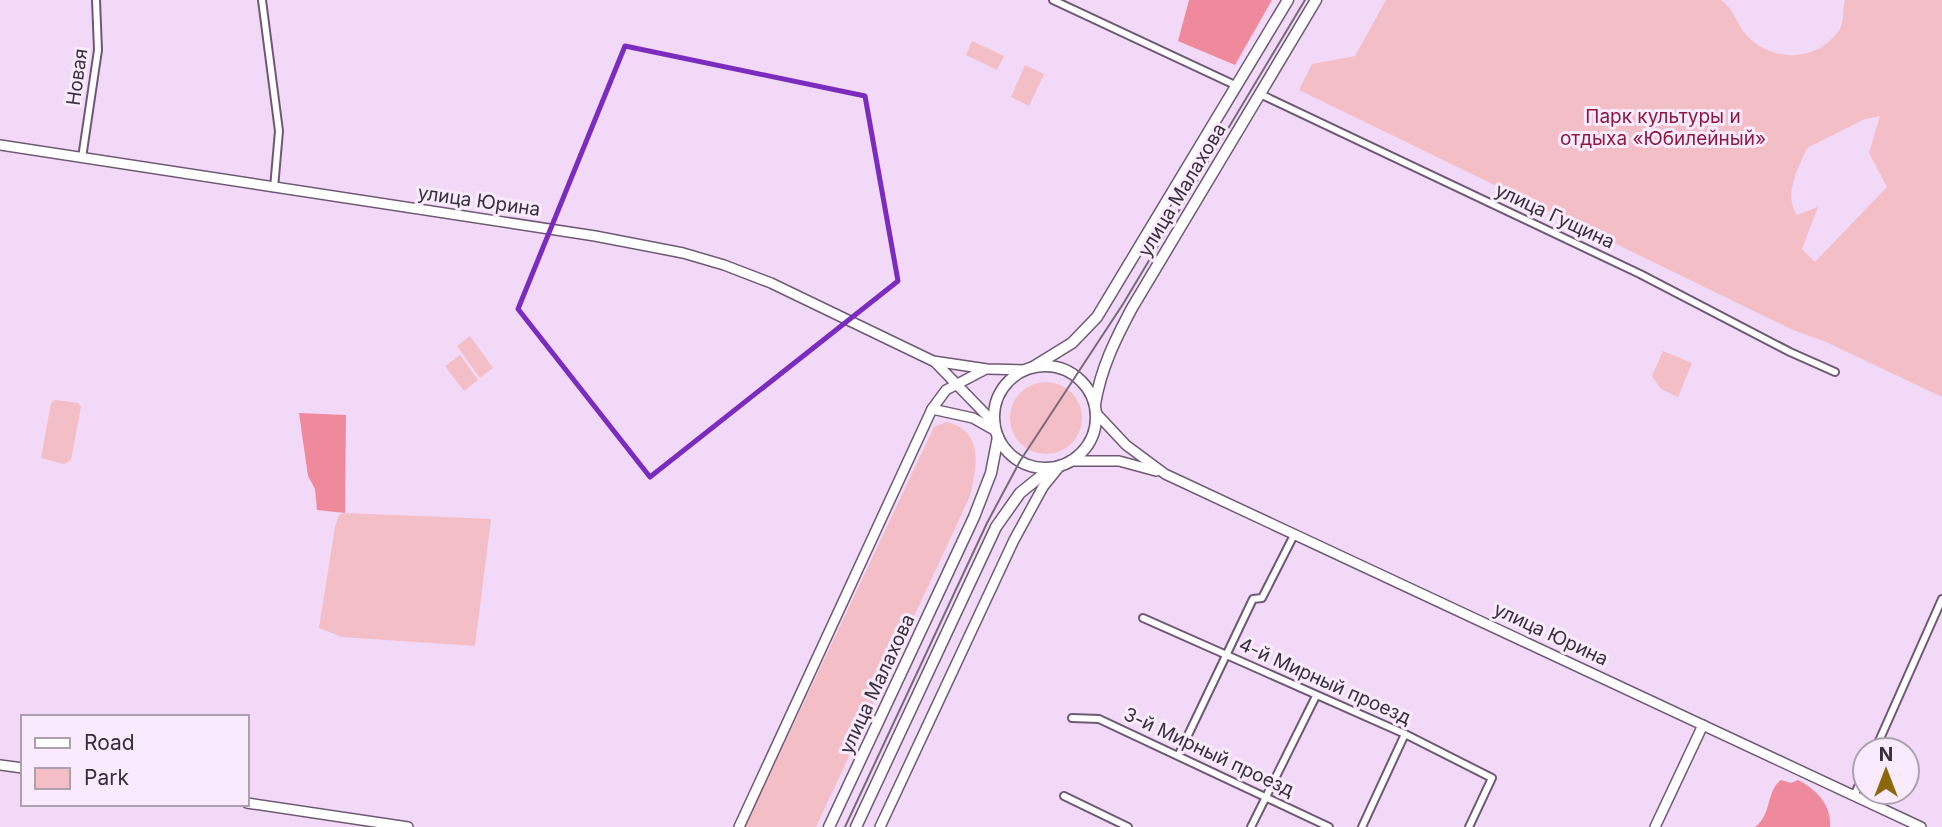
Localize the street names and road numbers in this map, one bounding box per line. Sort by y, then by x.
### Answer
street label: Новая [62,47,92,107]
street label: улица Малахова [1133,119,1231,261]
street label: улица Гущина [1492,178,1618,254]
street label: улица Юрина [416,181,542,221]
street label: улица Юрина [1490,598,1612,670]
street label: улица Малахова [835,610,919,758]
street label: 4-й Мирный проезд [1235,633,1415,729]
street label: 3-й Мирный проезд [1120,702,1298,802]

